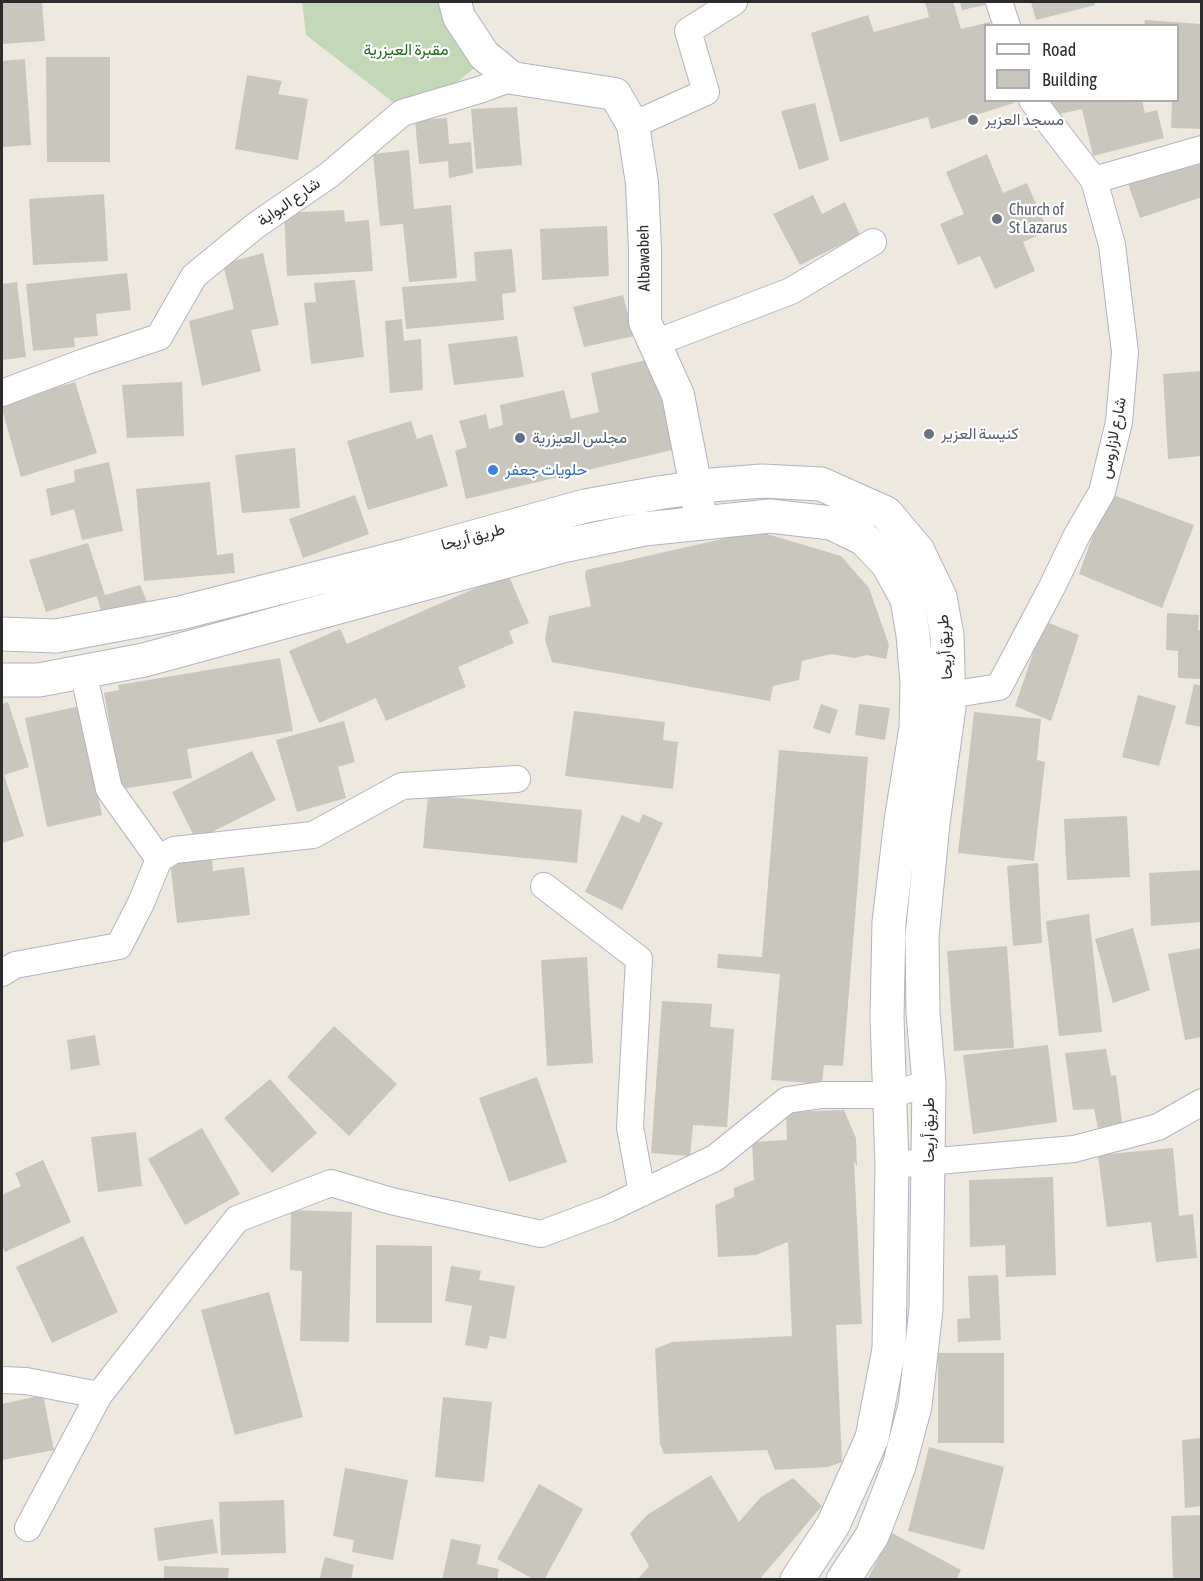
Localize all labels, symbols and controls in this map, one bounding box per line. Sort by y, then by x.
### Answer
legend [984,24,1179,102]
text: Road [1042,39,1076,60]
park label: مقبرة العيزرية [363,40,449,60]
text: Building [1042,69,1097,90]
place label: مسجد العزير [985,110,1064,130]
marker: مسجد العزير [966,113,980,127]
street label: شارع البوابة [254,173,324,231]
place label: Church of St Lazarus [1009,200,1067,238]
marker: Church of St Lazarus [990,212,1004,226]
street label: Albawabeh [634,225,654,291]
street label: شارع لازاروس [1096,396,1130,480]
place label: كنيسة العزير [941,424,1019,444]
marker: كنيسة العزير [922,427,936,441]
place label: مجلس العيزرية [532,428,627,448]
marker: مجلس العيزرية [513,431,527,445]
place label: حلويات جعفر [505,460,587,480]
marker: حلويات جعفر [486,463,500,477]
street label: طريق أريحا [439,519,507,555]
street label: طريق أريحا [933,614,957,680]
street label: طريق أريحا [919,1097,939,1163]

